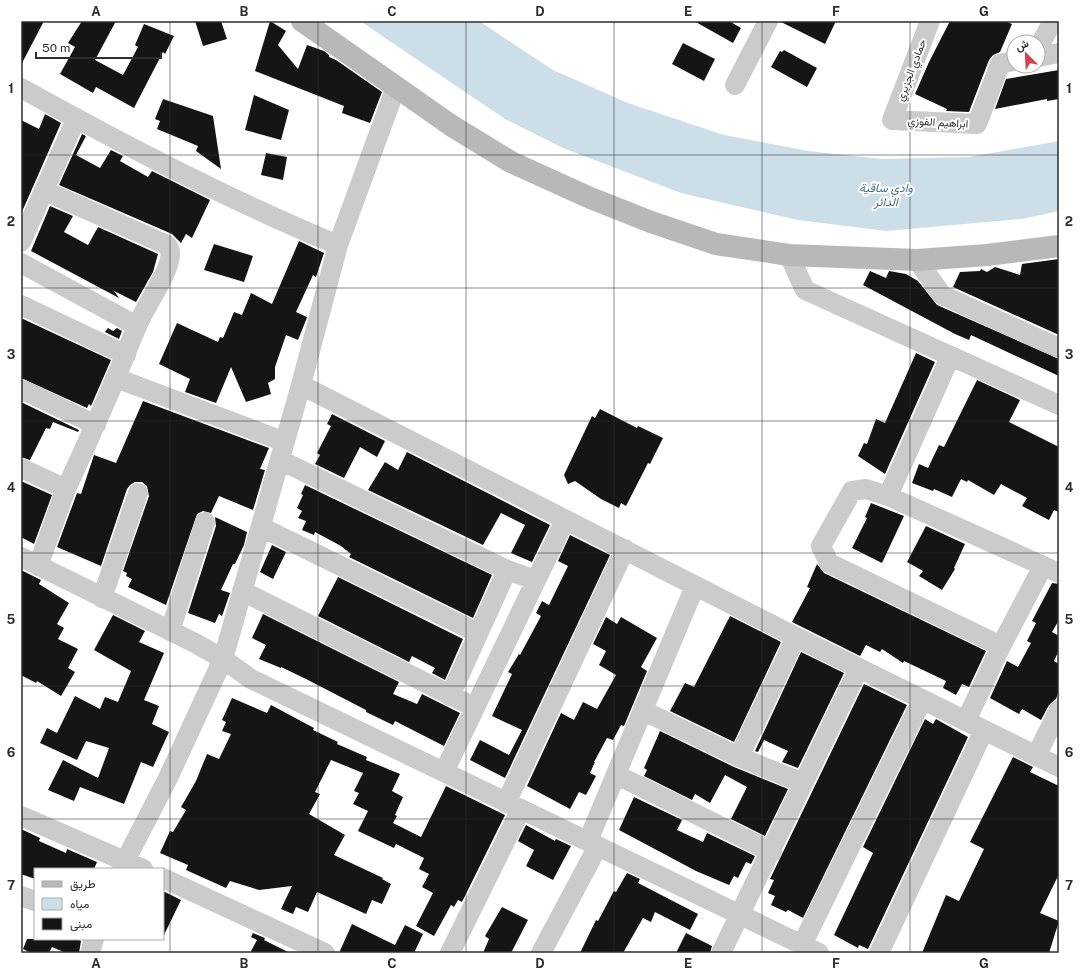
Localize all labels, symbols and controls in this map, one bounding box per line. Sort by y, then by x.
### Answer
text: A [91,4,101,19]
text: B [240,4,249,19]
text: C [387,4,397,19]
text: D [535,4,545,19]
text: E [684,4,692,19]
text: F [832,4,840,19]
text: G [979,4,989,19]
scale bar [36,34,161,60]
north arrow [1006,34,1046,74]
street label: حمادي الجزيري [894,37,932,104]
text: ش [1013,37,1031,54]
text: 50 m [42,41,70,55]
text: 1 [8,81,14,96]
text: 1 [1066,81,1072,96]
street label: ابراهيم الفوزي [907,114,969,134]
water label: وادي ساقية الدائر [859,181,914,210]
text: 2 [7,214,15,229]
text: 2 [1065,214,1073,229]
text: 3 [7,347,16,362]
text: 3 [1065,347,1074,362]
text: 4 [7,480,16,495]
text: 4 [1065,480,1074,495]
text: 5 [7,612,16,627]
text: 5 [1065,612,1074,627]
text: 6 [7,745,16,760]
text: 6 [1065,745,1074,760]
legend [34,868,164,940]
text: طريق [70,877,96,892]
text: 7 [7,878,15,893]
text: 7 [1065,878,1073,893]
text: مياه [70,897,89,911]
text: مبنى [70,917,92,932]
text: A [91,956,101,971]
text: B [240,956,249,971]
text: C [387,956,397,971]
text: D [535,956,545,971]
text: E [684,956,692,971]
text: F [832,956,840,971]
text: G [979,956,989,971]

